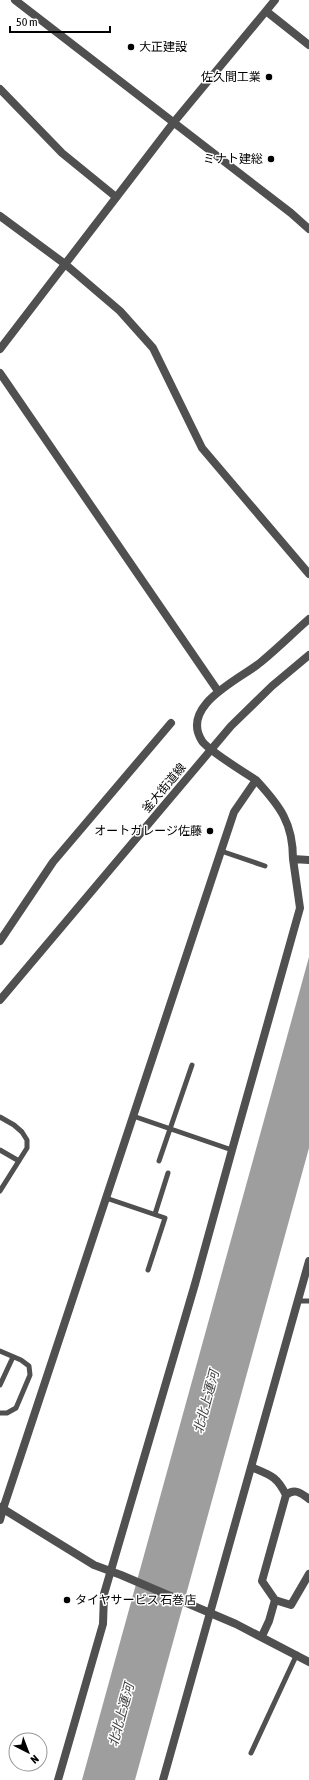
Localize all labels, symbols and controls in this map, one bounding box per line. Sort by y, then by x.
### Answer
scale bar [10,8,110,34]
text: 50 m [16,15,38,29]
place label: 大正建設 [139,40,187,54]
marker: 大正建設 [126,42,136,52]
place label: 佐久間工業 [201,70,261,84]
marker: 佐久間工業 [264,72,274,82]
place label: ミナト建総 [203,152,263,166]
marker: ミナト建総 [266,154,276,164]
street label: 釜大街道線 [139,761,189,815]
place label: オートガレージ佐藤 [94,824,202,838]
marker: オートガレージ佐藤 [205,826,215,836]
water label: 北北上運河 [190,1366,222,1435]
place label: タイヤサービス 石巻店 [75,1593,196,1607]
marker: タイヤサービス 石巻店 [62,1595,72,1605]
water label: 北北上運河 [105,1679,137,1748]
north arrow [8,1732,48,1772]
text: N [28,1753,41,1766]

